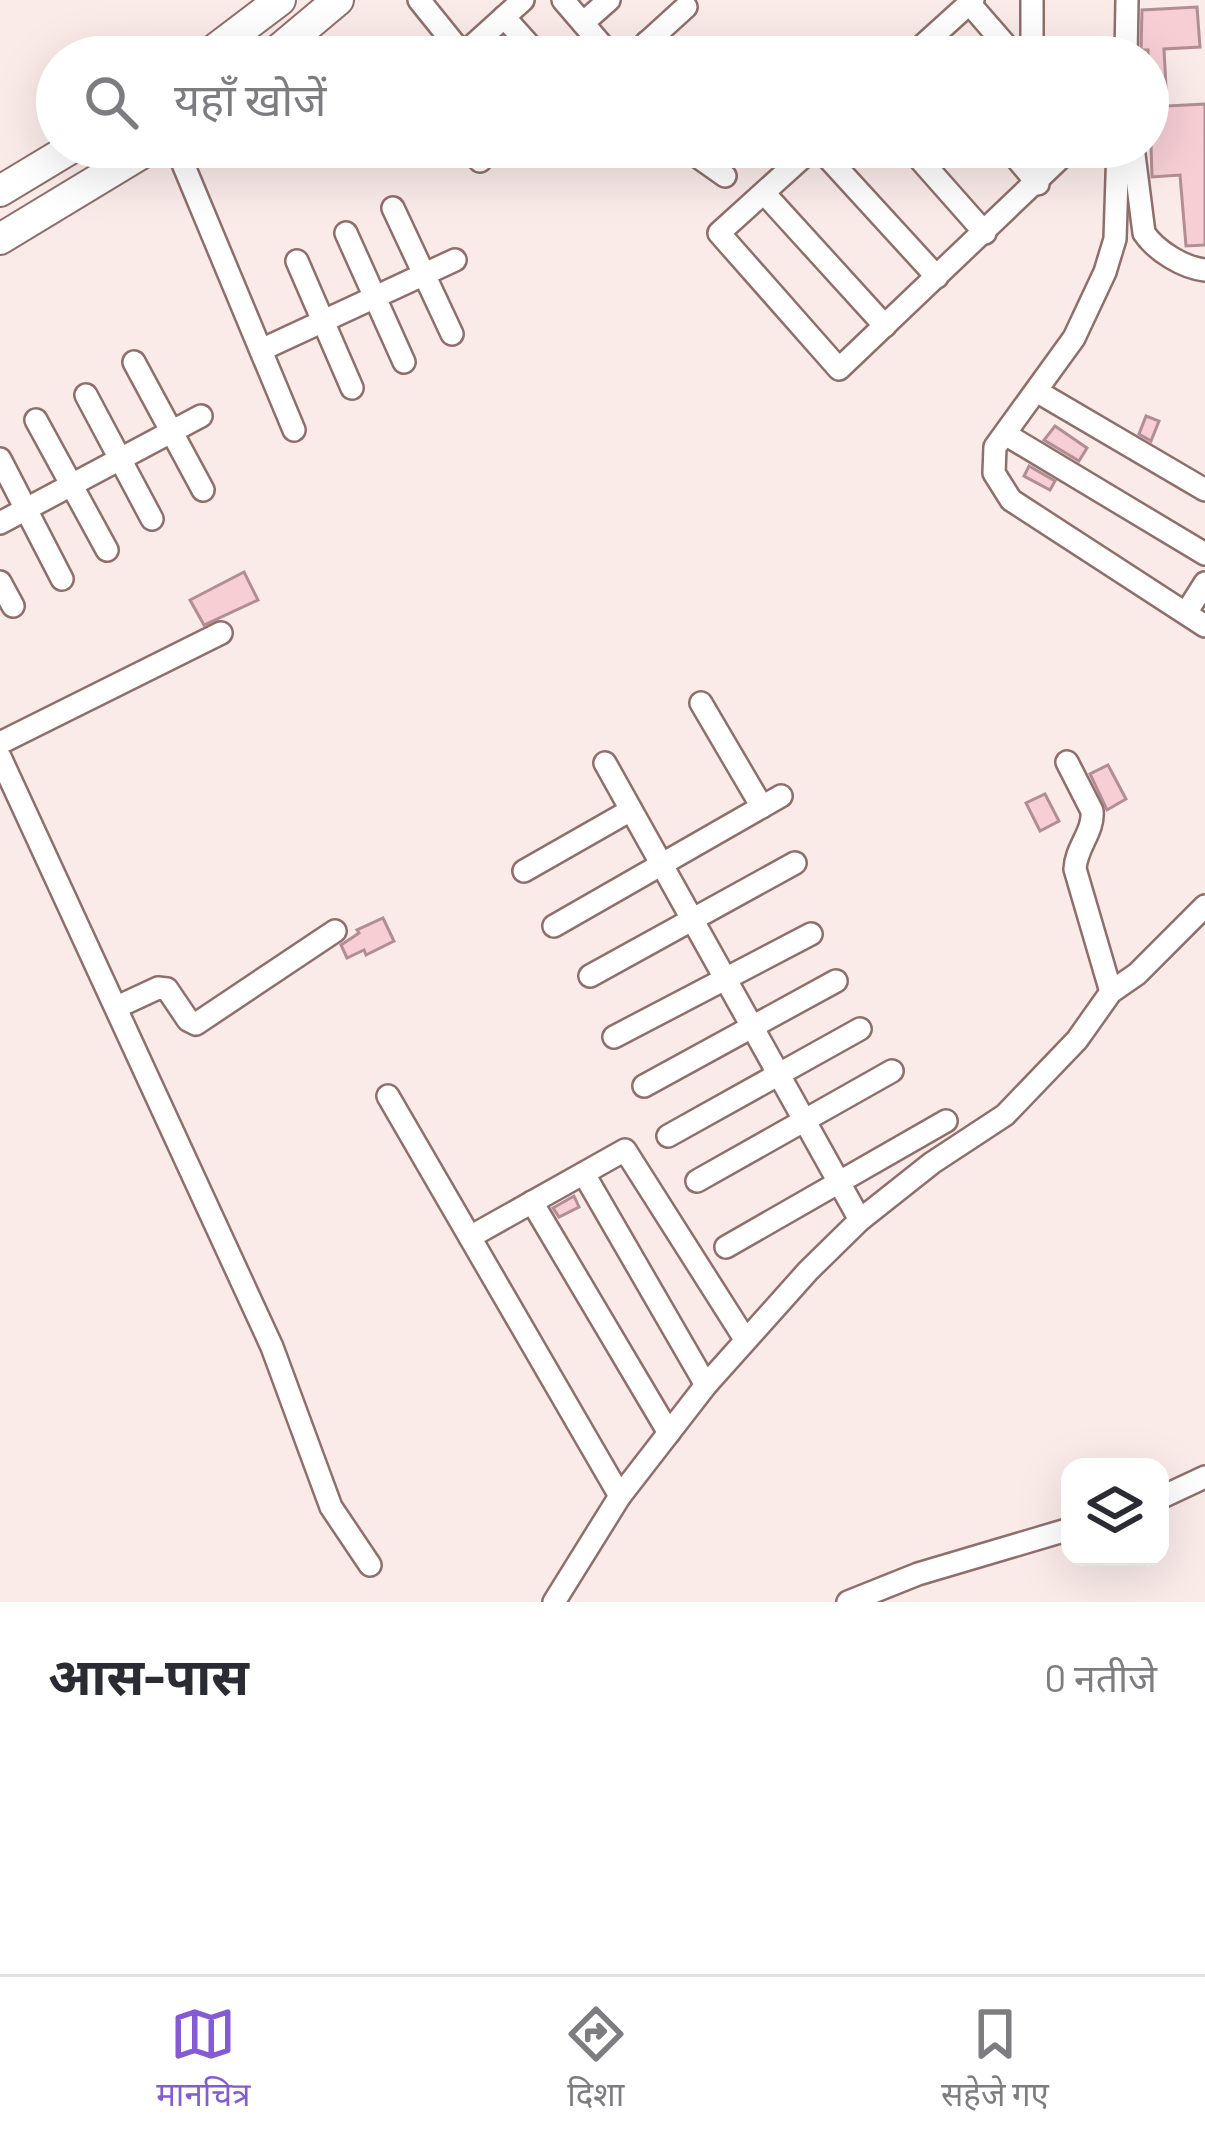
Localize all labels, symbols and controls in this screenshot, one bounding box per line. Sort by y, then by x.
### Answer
search box [36,36,1169,168]
icon: search [78,69,144,135]
text: यहाँ खोजें [174,71,327,125]
map controls [1061,1458,1169,1566]
button: layers [1061,1458,1169,1566]
text: आस-पास [48,1644,249,1705]
text: 0 नतीजे [1044,1653,1157,1700]
tab: मानचित्र [156,2001,250,2119]
tab: दिशा [563,2001,629,2119]
tab: सहेजे गए [941,2001,1049,2119]

